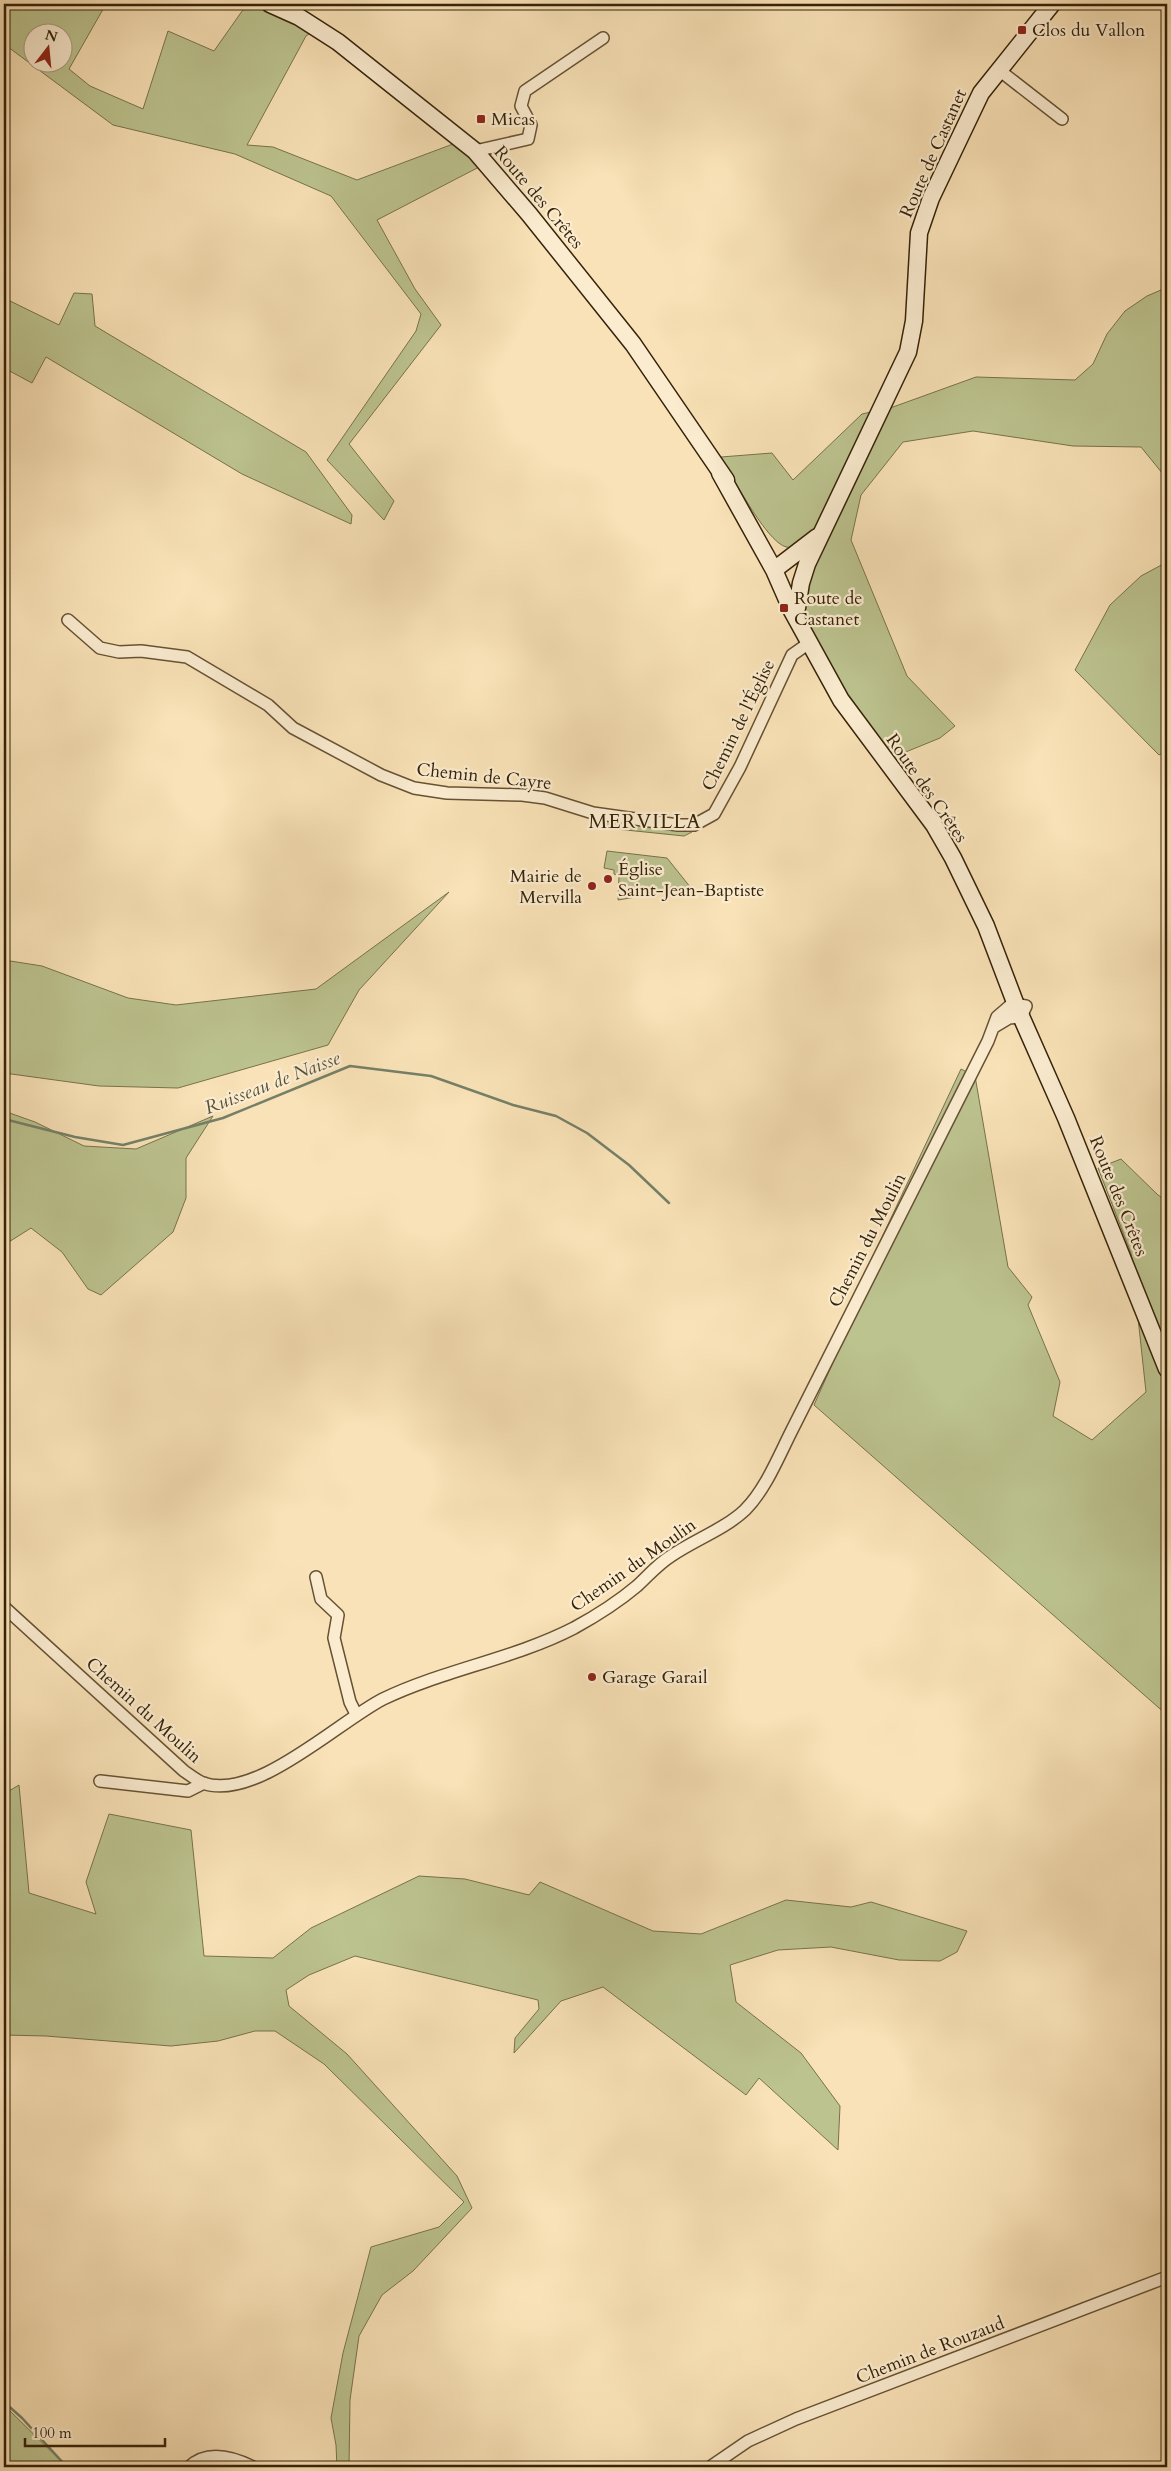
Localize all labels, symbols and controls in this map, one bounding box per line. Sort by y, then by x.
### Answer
place label: Clos du Vallon [1032,18,1146,43]
north arrow [22,22,72,72]
marker: Clos du Vallon [1016,24,1028,36]
text: N [43,25,60,47]
street label: Route de Castanet [894,85,973,222]
place label: Micas [491,107,535,132]
marker: Micas [475,113,487,125]
street label: Route des Crêtes [488,140,589,254]
place label: Route de Castanet [794,586,863,632]
marker: Route de Castanet [778,602,790,614]
street label: Chemin de l'Église [696,655,781,795]
street label: Route des Crêtes [880,729,973,848]
street label: Chemin de Cayre [415,757,553,796]
district label: MERVILLA [589,808,702,835]
place label: Église Saint-Jean-Baptiste [618,857,764,903]
place label: Mairie de Mervilla [510,864,582,910]
marker: Église Saint-Jean-Baptiste [602,873,614,885]
marker: Mairie de Mervilla [586,880,598,892]
water label: Ruisseau de Naisse [201,1045,345,1121]
street label: Route des Crêtes [1083,1132,1154,1260]
street label: Chemin du Moulin [823,1168,913,1312]
street label: Chemin du Moulin [566,1512,702,1618]
street label: Chemin du Moulin [80,1652,208,1770]
place label: Garage Garail [602,1665,708,1690]
marker: Garage Garail [586,1671,598,1683]
street label: Chemin de Rouzaud [852,2310,1008,2390]
scale bar [25,2416,165,2448]
text: 100 m [32,2423,72,2443]

